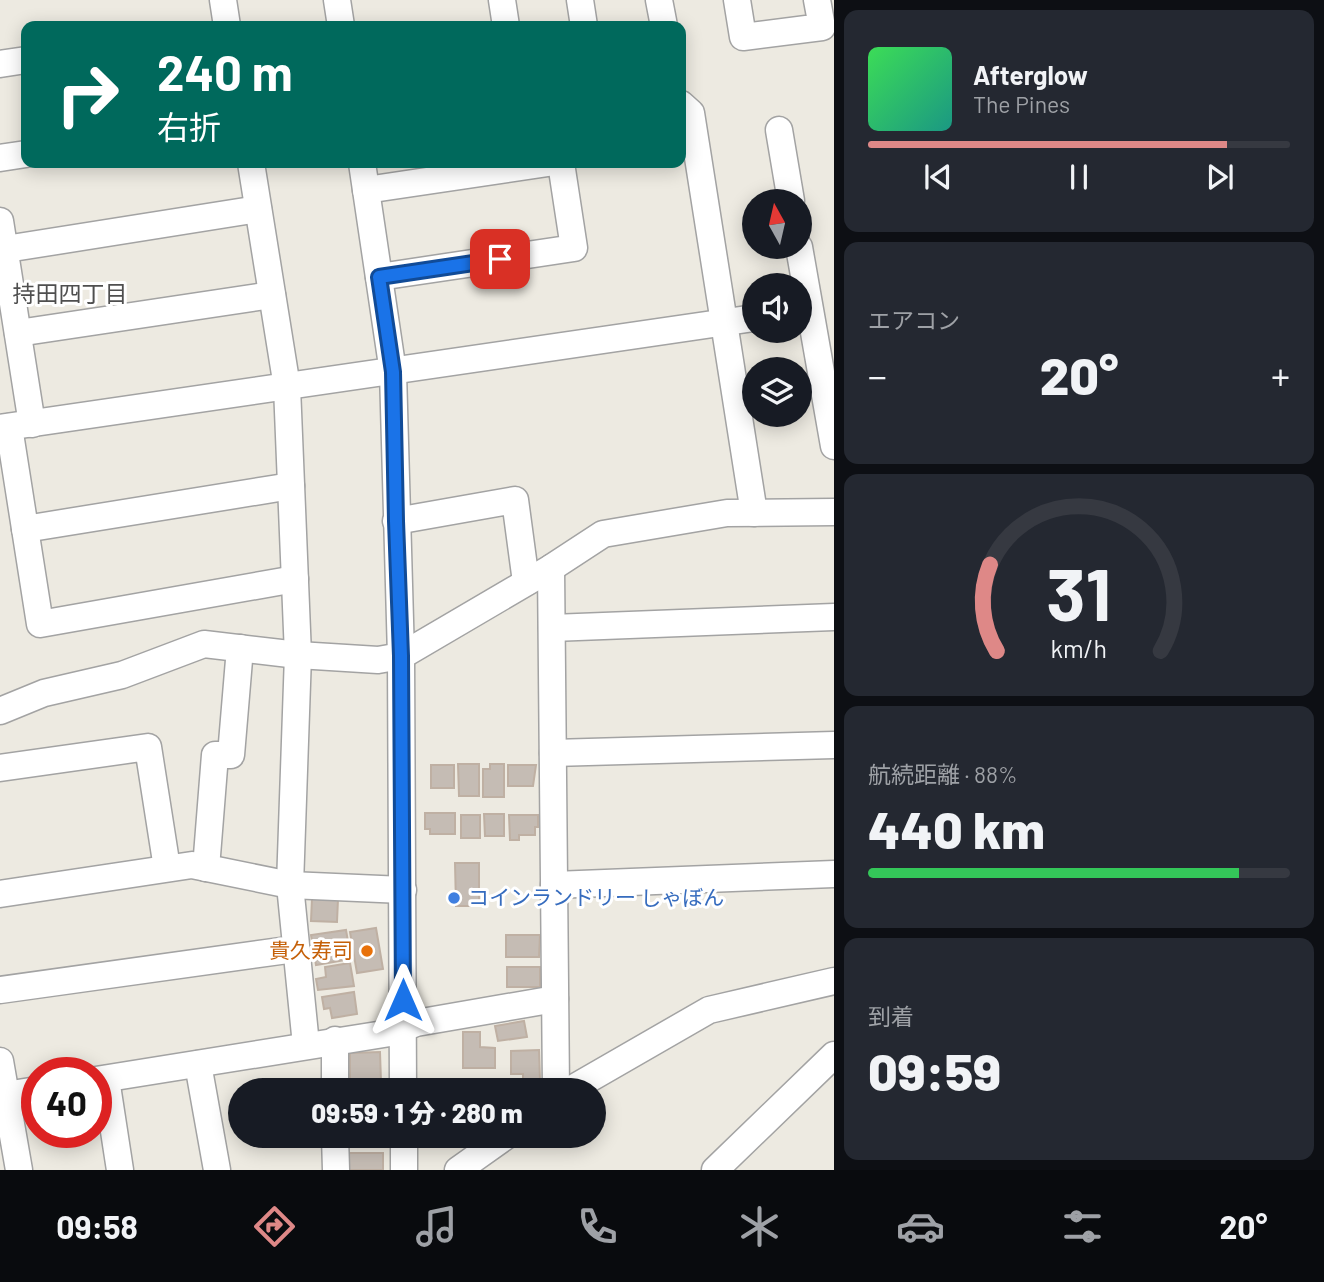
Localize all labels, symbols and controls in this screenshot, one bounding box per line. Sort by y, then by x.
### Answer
text: 240 m [157,42,293,101]
icon: right [42,49,133,140]
text: Afterglow [973,59,1088,90]
text: The Pines [973,90,1070,118]
text: 右折 [157,107,221,145]
icon: previous [919,158,957,196]
icon: pause [1060,158,1098,196]
icon: next [1201,158,1239,196]
north arrow [742,189,812,259]
map controls [742,189,812,427]
pin [470,229,530,289]
icon: arrive [481,240,519,278]
button: sound [742,273,812,343]
district label: 持田四丁目 [13,279,128,307]
text: エアコン [868,306,960,334]
text: 20° [1040,343,1118,405]
text: − [868,352,887,398]
text: + [1271,352,1290,398]
button: layers [742,357,812,427]
text: 31 [1047,548,1111,636]
text: km/h [1051,633,1107,663]
text: 航続距離 · 88% [868,760,1018,788]
text: 440 km [868,797,1045,859]
place label: コインランドリー しゃぼん [468,884,724,909]
marker: コインランドリー しゃぼん [446,890,462,906]
place label: 貴久寿司 [269,937,353,962]
marker: 貴久寿司 [359,943,375,959]
position arrow [366,963,440,1037]
text: 到着 [868,1002,914,1030]
text: 09:59 [868,1039,1001,1101]
speed limit sign: 40 [21,1057,112,1148]
text: 09:59 · 1 分 · 280 m [311,1097,523,1128]
icon: directions [250,1202,299,1251]
icon: music [412,1202,461,1251]
icon: phone [573,1202,622,1251]
icon: climate [735,1202,784,1251]
icon: car [896,1202,945,1251]
icon: filters [1058,1202,1107,1251]
text: 09:58 [56,1207,138,1245]
text: 20° [1219,1207,1268,1245]

